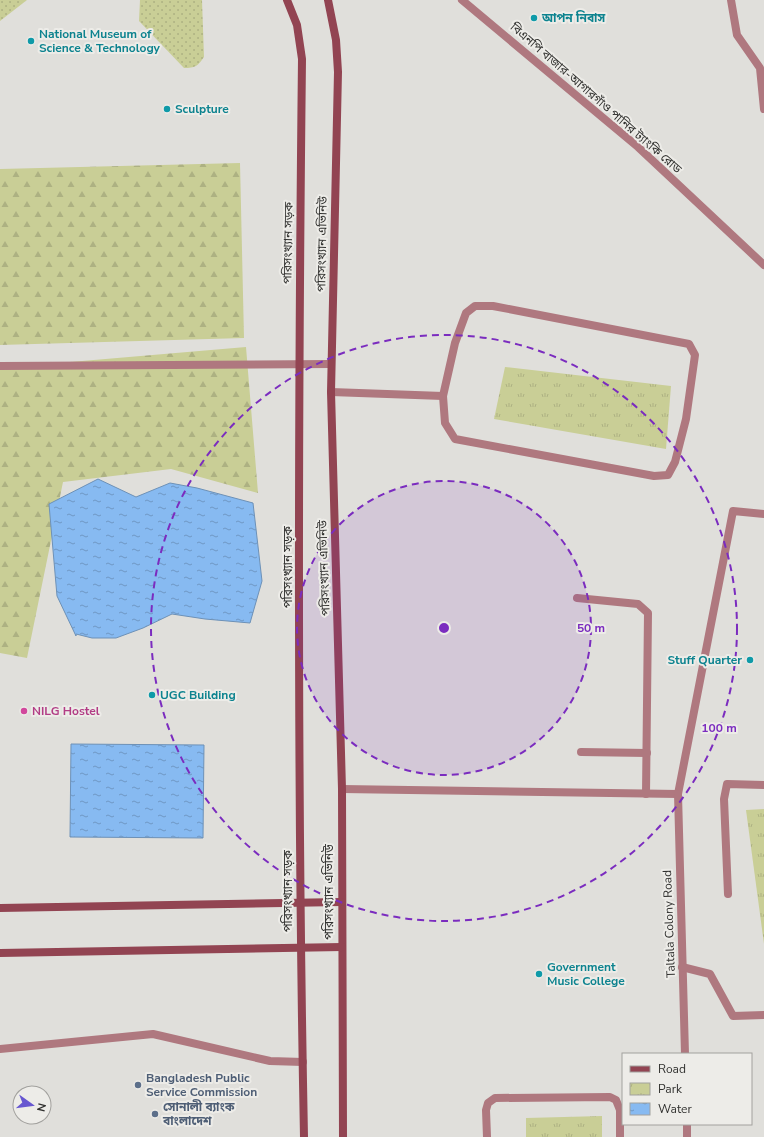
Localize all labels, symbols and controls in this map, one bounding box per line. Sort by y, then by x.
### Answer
place label: আপন নিবাস [541,10,606,26]
marker: আপন নিবাস [529,13,539,23]
street label: বিএনপি বাজার-আগারগাঁও পানির ট্যাংকি রোড [506,18,685,177]
place label: National Museum of Science & Technology [39,26,161,56]
marker: National Museum of Science & Technology [26,36,36,46]
place label: Sculpture [175,101,229,117]
marker: Sculpture [162,104,172,114]
street label: পরিসংখ্যান এভিনিউ [313,196,331,292]
street label: পরিসংখ্যান সড়ক [279,202,297,284]
street label: পরিসংখ্যান এভিনিউ [314,519,334,616]
street label: পরিসংখ্যান সড়ক [280,526,296,608]
text: 50 m [577,620,605,636]
centre of rings [437,621,451,635]
place label: Stuff Quarter [668,652,742,668]
marker: Stuff Quarter [745,655,755,665]
place label: UGC Building [160,687,236,703]
marker: UGC Building [147,690,157,700]
place label: NILG Hostel [32,703,100,719]
marker: NILG Hostel [19,706,29,716]
text: 100 m [701,720,737,736]
street label: পরিসংখ্যান এভিনিউ [321,844,337,940]
street label: পরিসংখ্যান সড়ক [280,850,296,932]
street label: Taltala Colony Road [659,870,679,978]
place label: Government Music College [547,959,625,989]
marker: Government Music College [534,969,544,979]
legend [622,1053,752,1125]
text: Road [658,1061,686,1077]
place label: Bangladesh Public Service Commission [146,1070,257,1100]
marker: Bangladesh Public Service Commission [133,1080,143,1090]
text: Park [658,1081,683,1097]
north arrow [12,1085,52,1125]
place label: সোনালী ব্যাংক বাংলাদেশ [162,1099,235,1129]
text: N [33,1101,49,1113]
text: Water [658,1101,692,1117]
marker: সোনালী ব্যাংক বাংলাদেশ [150,1109,160,1119]

